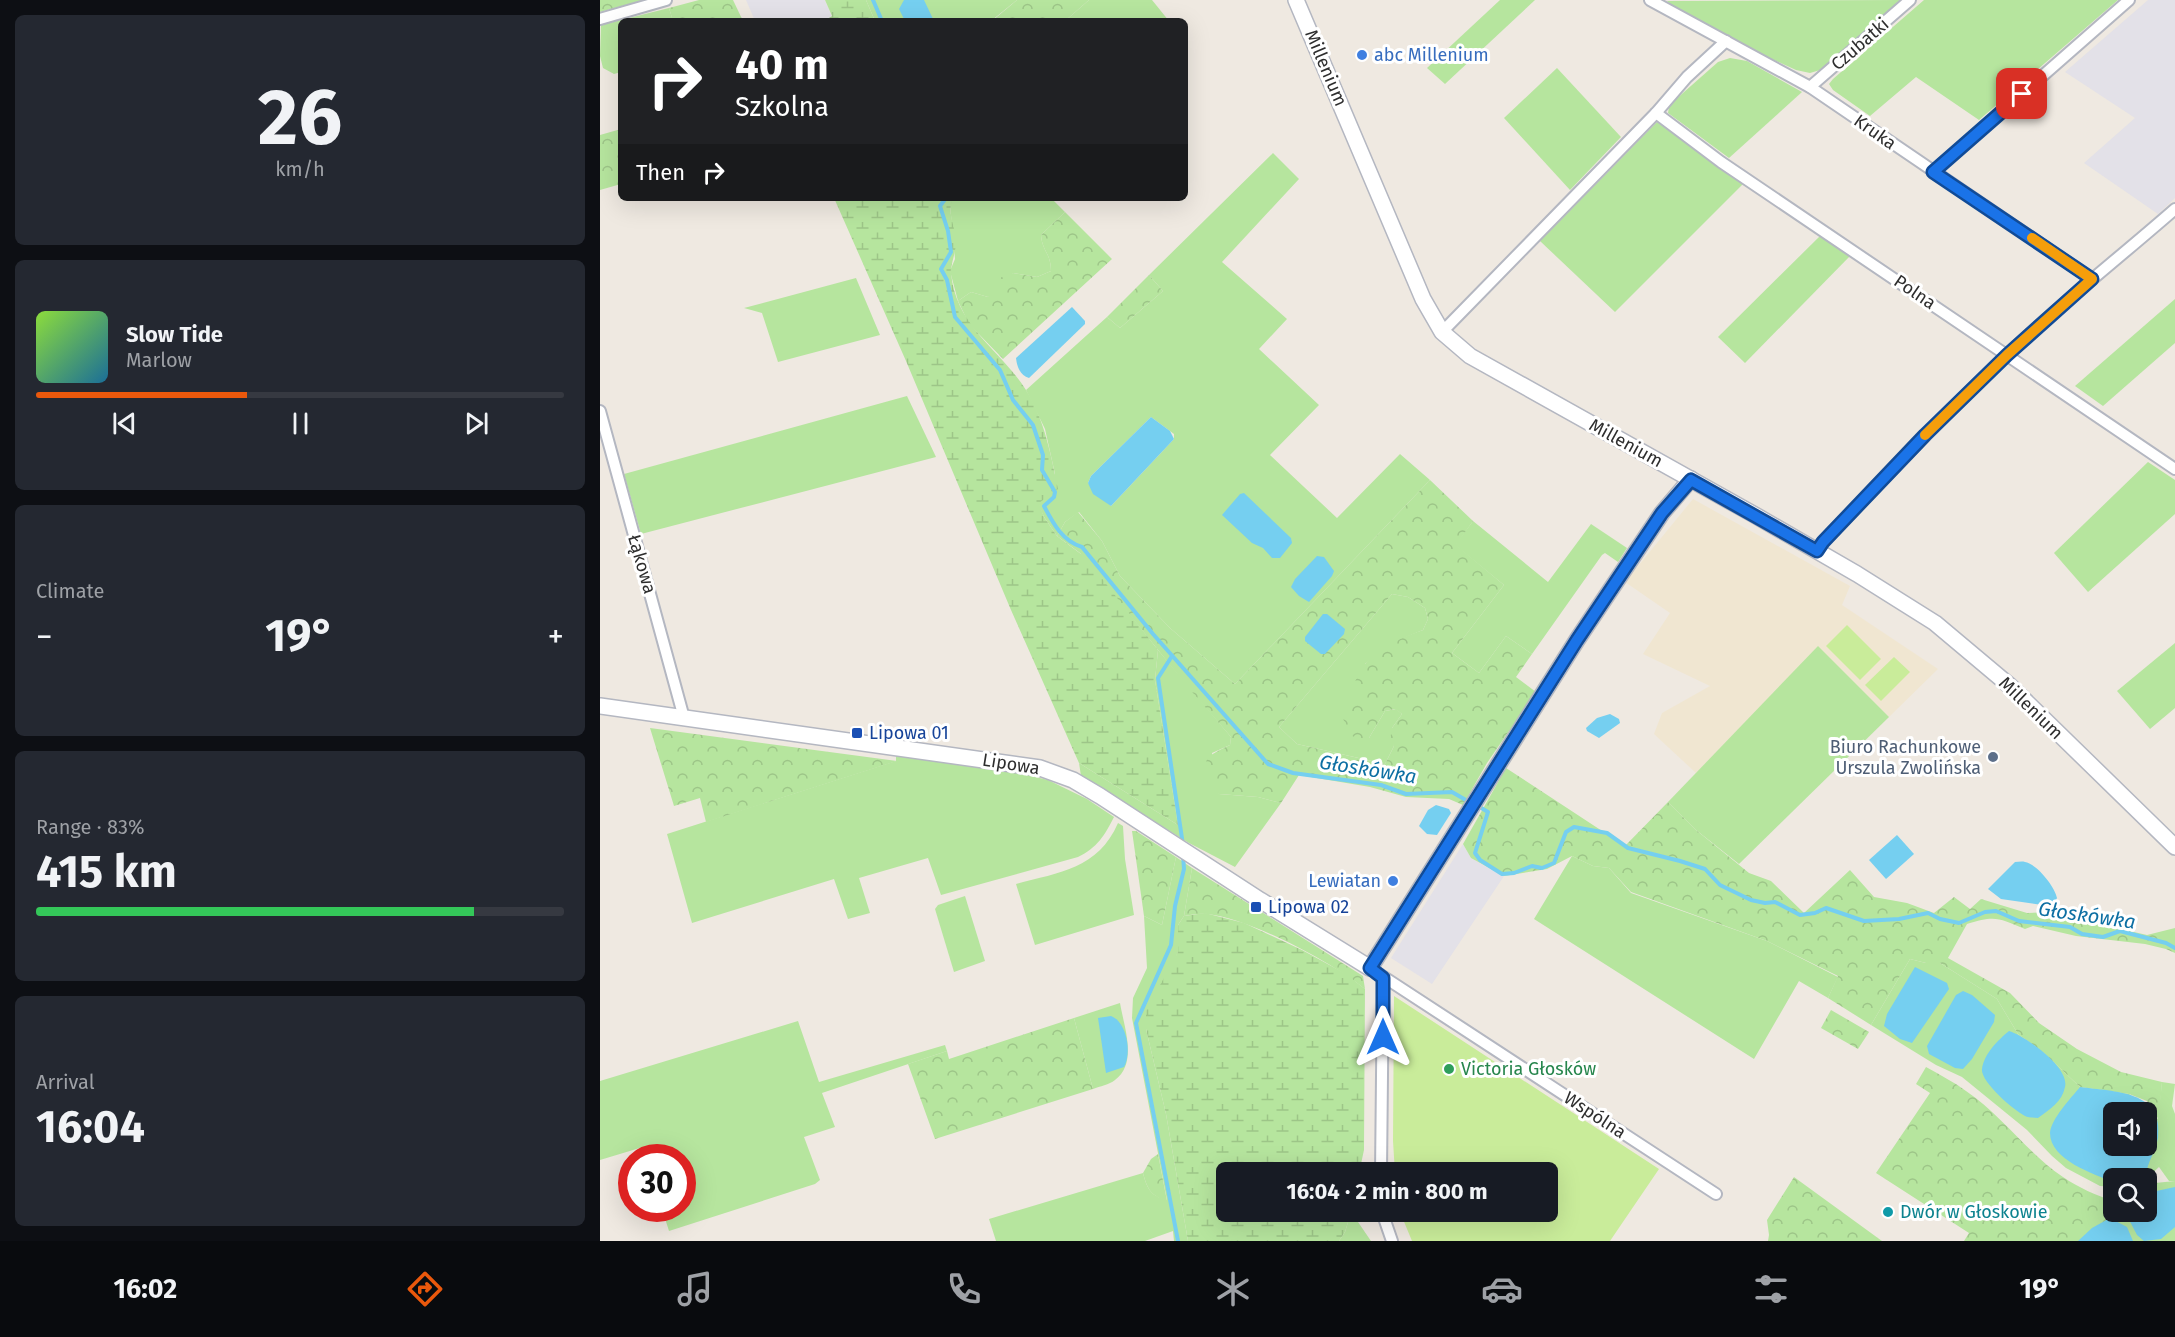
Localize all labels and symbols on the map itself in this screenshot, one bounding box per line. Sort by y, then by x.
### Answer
street label: Czubatki [1827,13,1893,75]
street label: Millenium [1300,26,1352,110]
place label: abc Millenium [1374,44,1489,66]
marker: abc Millenium [1355,48,1369,62]
pin [1996,68,2047,119]
street label: Kruka [1850,110,1900,154]
street label: Polna [1890,270,1940,314]
street label: Millenium [1585,414,1667,472]
street label: Łąkowa [623,532,661,596]
street label: Millenium [1994,672,2068,744]
place label: Lipowa 01 [869,722,949,744]
marker: Lipowa 01 [850,726,864,740]
place label: Biuro Rachunkowe Urszula Zwolińska [1830,736,1981,779]
street label: Lipowa [981,749,1041,779]
water label: Głoskówka [1318,749,1418,789]
marker: Biuro Rachunkowe Urszula Zwolińska [1986,750,2000,764]
place label: Lewiatan [1308,870,1381,892]
marker: Lewiatan [1386,874,1400,888]
place label: Lipowa 02 [1268,896,1349,918]
water label: Głoskówka [2037,896,2137,934]
marker: Lipowa 02 [1249,900,1263,914]
position arrow [1351,1005,1415,1069]
place label: Victoria Głosków [1461,1058,1596,1080]
marker: Victoria Głosków [1442,1062,1456,1076]
street label: Wspólna [1560,1087,1630,1143]
speed limit sign: 30 [618,1144,696,1222]
place label: Dwór w Głoskowie [1900,1201,2047,1223]
marker: Dwór w Głoskowie [1881,1205,1895,1219]

